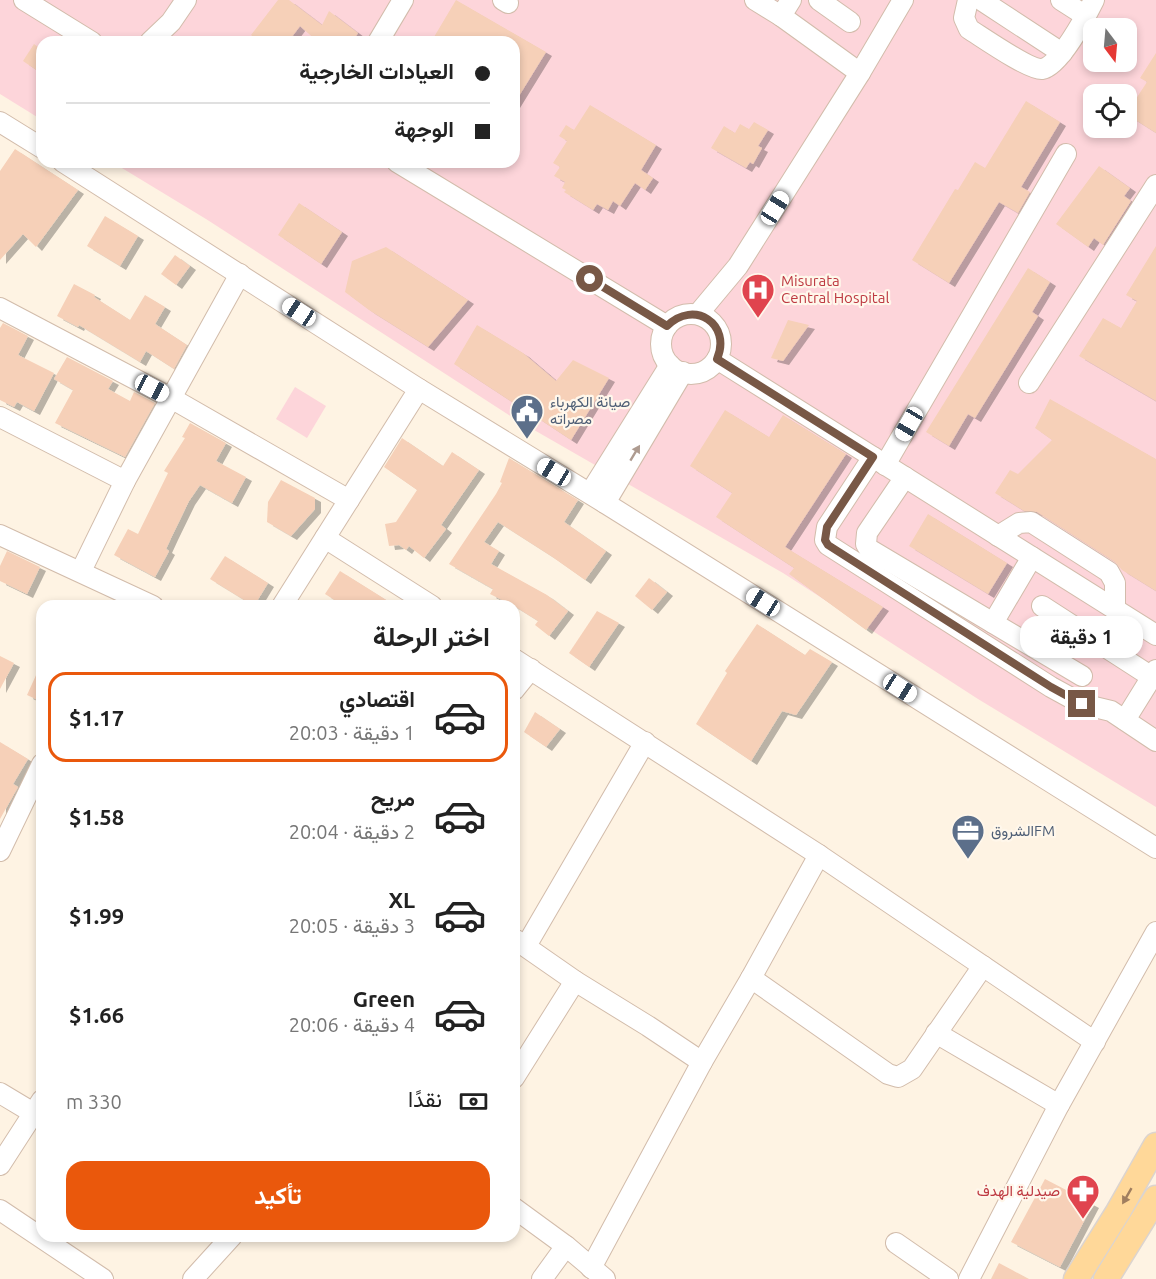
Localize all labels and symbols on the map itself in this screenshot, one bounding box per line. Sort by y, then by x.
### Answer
north arrow [1083,18,1137,72]
car [758,188,792,228]
route start [576,265,603,292]
hospital icon: Misurata Central Hospital [740,272,776,319]
place label: Misurata Central Hospital [781,272,889,306]
car [279,295,319,329]
car [132,372,172,404]
public building icon: صيانة الكهرباء مصراته [509,393,545,440]
place label: صيانة الكهرباء مصراته [550,393,630,428]
car [892,404,926,444]
one-way arrow [630,445,641,461]
car [534,455,574,489]
car [743,585,783,619]
callout: 1 دقيقة [1020,617,1144,659]
car [880,671,920,705]
route end [1068,690,1095,717]
office icon: الشروقFM [950,813,986,860]
place label: الشروقFM [991,822,1055,840]
pharmacy icon: صيدلية الهدف [1065,1173,1101,1220]
place label: صيدلية الهدف [977,1182,1060,1200]
one-way arrow [1122,1188,1132,1205]

